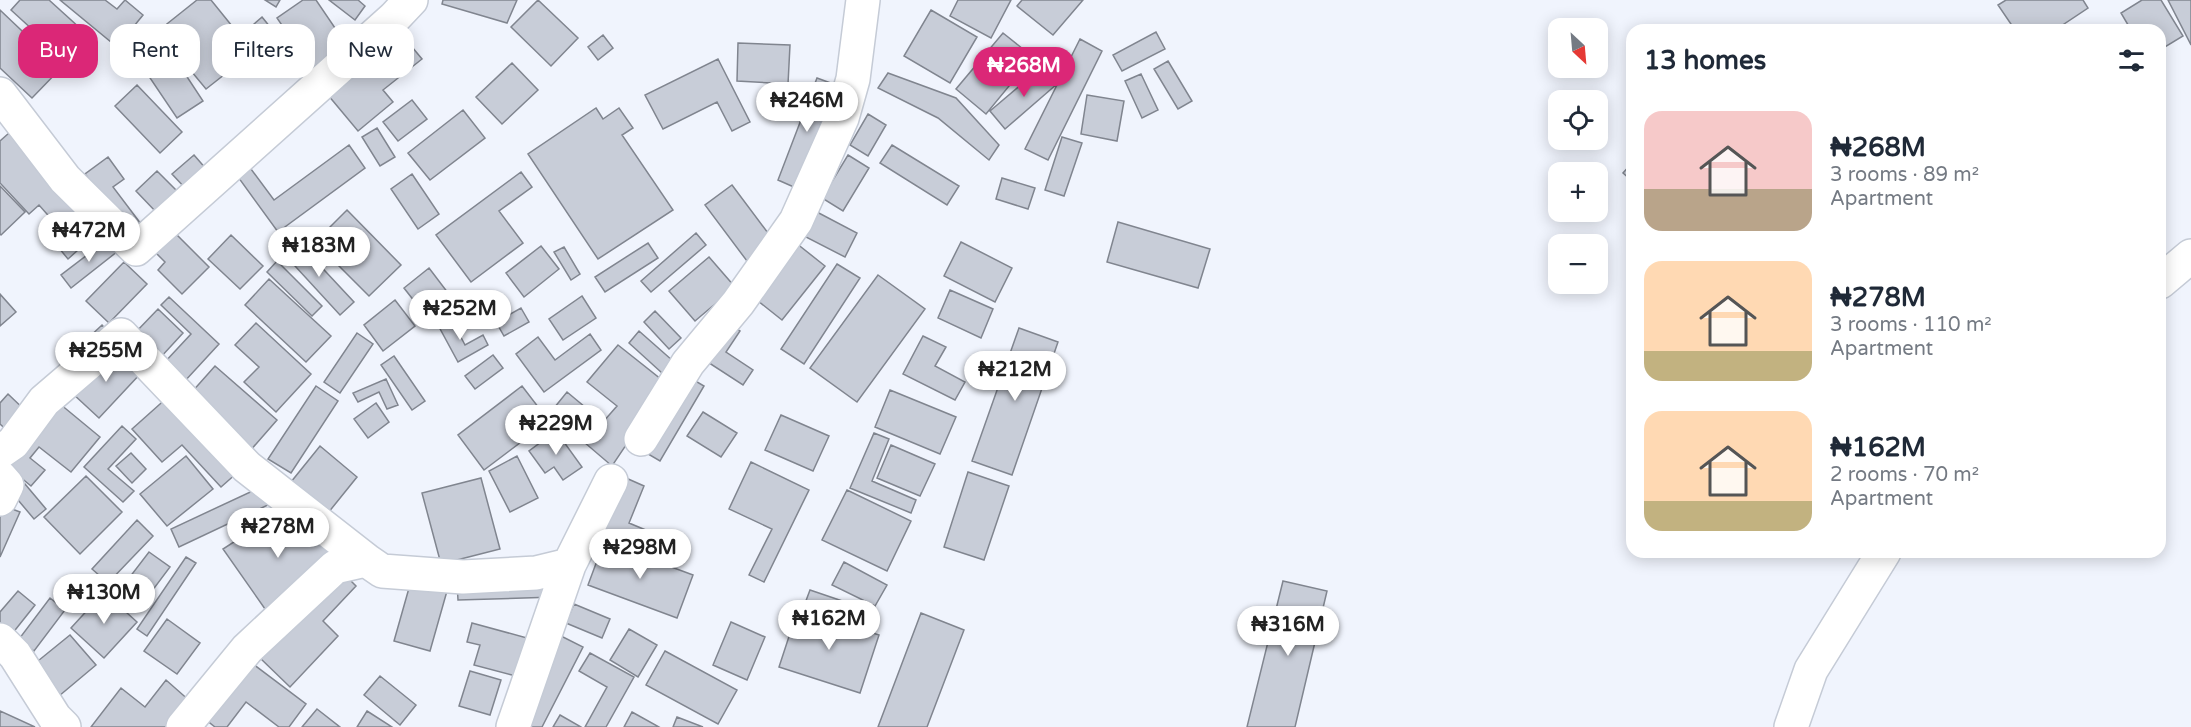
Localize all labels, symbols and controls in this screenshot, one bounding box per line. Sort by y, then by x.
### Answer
north arrow [1548,18,1608,78]
map controls [1548,18,1608,294]
chip: Buy [18,24,98,78]
chip: Rent [110,24,200,78]
chip: Filters [212,24,315,78]
chip: New [327,24,414,78]
icon: filters [2115,44,2148,77]
text: 13 homes [1644,45,1766,76]
pin: ₦268M [982,47,1066,98]
text: ₦268M [987,54,1061,78]
pin: ₦246M [765,82,849,133]
text: ₦246M [770,89,844,113]
button: locate [1548,90,1608,150]
text: ₦268M [1830,132,1926,163]
icon: home [1692,135,1764,207]
button: + [1548,162,1608,222]
text: 3 rooms · 89 m² [1830,163,1979,187]
text: Apartment [1830,187,1933,211]
pin: ₦472M [47,212,131,263]
text: ₦472M [52,219,126,243]
pin: ₦183M [277,227,361,278]
text: ₦183M [282,234,356,258]
button: − [1548,234,1608,294]
text: ₦278M [1830,282,1926,313]
icon: home [1692,285,1764,357]
pin: ₦252M [418,290,502,341]
text: ₦252M [423,297,497,321]
text: 3 rooms · 110 m² [1830,313,1992,337]
pin: ₦255M [64,332,148,383]
text: Apartment [1830,337,1933,361]
text: ₦255M [69,339,143,363]
pin: ₦212M [973,351,1057,402]
text: ₦212M [978,358,1052,382]
pin: ₦229M [514,405,598,456]
text: ₦229M [519,412,593,436]
text: ₦162M [1830,432,1926,463]
icon: home [1692,435,1764,507]
text: 2 rooms · 70 m² [1830,463,1979,487]
text: Apartment [1830,487,1933,511]
pin: ₦278M [236,508,320,559]
text: ₦278M [241,515,315,539]
pin: ₦298M [598,529,682,580]
text: ₦298M [603,536,677,560]
pin: ₦130M [62,574,146,625]
text: ₦130M [67,581,141,605]
pin: ₦162M [787,600,871,651]
pin: ₦316M [1246,606,1330,657]
text: ₦162M [792,607,866,631]
text: ₦316M [1251,613,1325,637]

